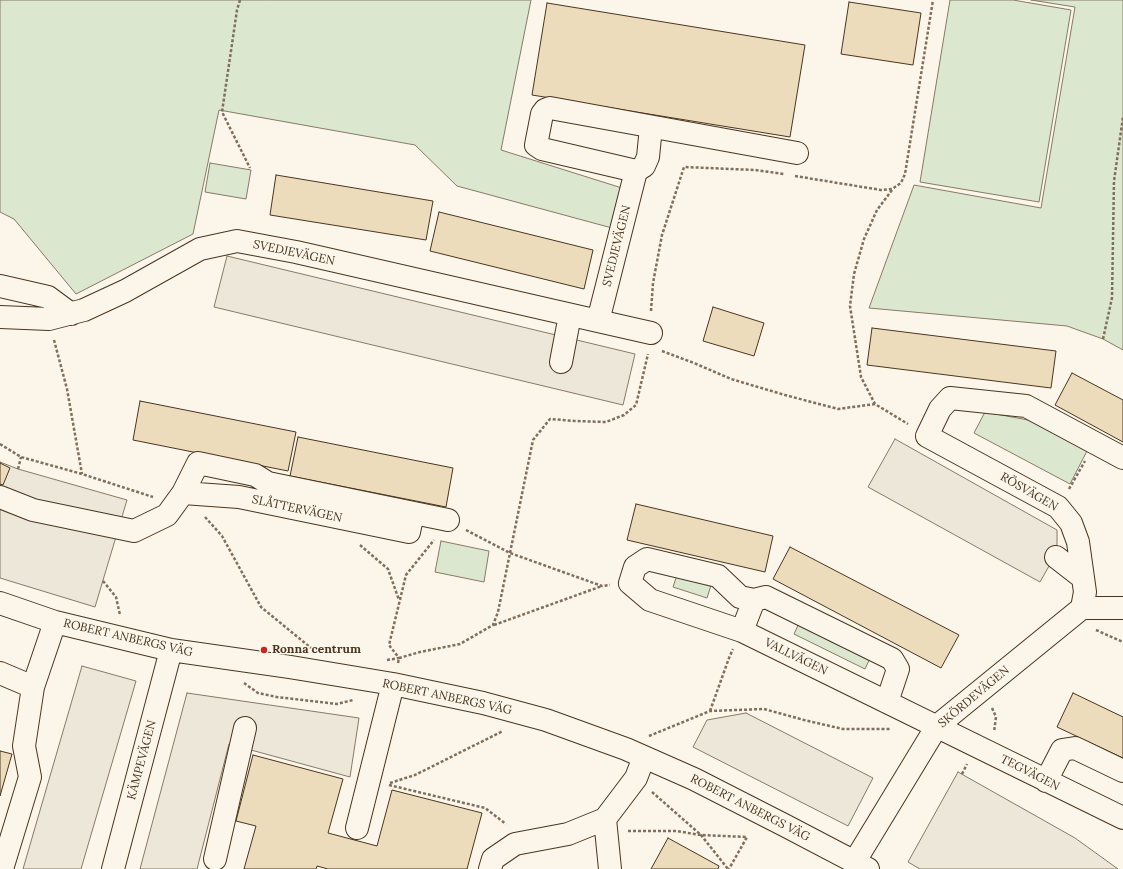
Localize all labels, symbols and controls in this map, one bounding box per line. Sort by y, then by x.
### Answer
street label: SVEDJEVÄGEN [600,204,634,288]
street label: SVEDJEVÄGEN [252,237,336,269]
street label: RÖSVÄGEN [998,470,1060,514]
street label: SLÅTTERVÄGEN [251,492,343,526]
street label: ROBERT ANBERGS VÄG [62,616,194,660]
street label: VALLVÄGEN [762,636,830,678]
place label: Ronna centrum [272,643,361,657]
marker: Ronna centrum [259,645,269,655]
street label: SKÖRDEVÄGEN [935,663,1013,731]
street label: ROBERT ANBERGS VÄG [381,676,513,718]
street label: KÄMPEVÄGEN [124,719,160,801]
street label: TEGVÄGEN [998,752,1062,794]
street label: ROBERT ANBERGS VÄG [688,772,812,844]

